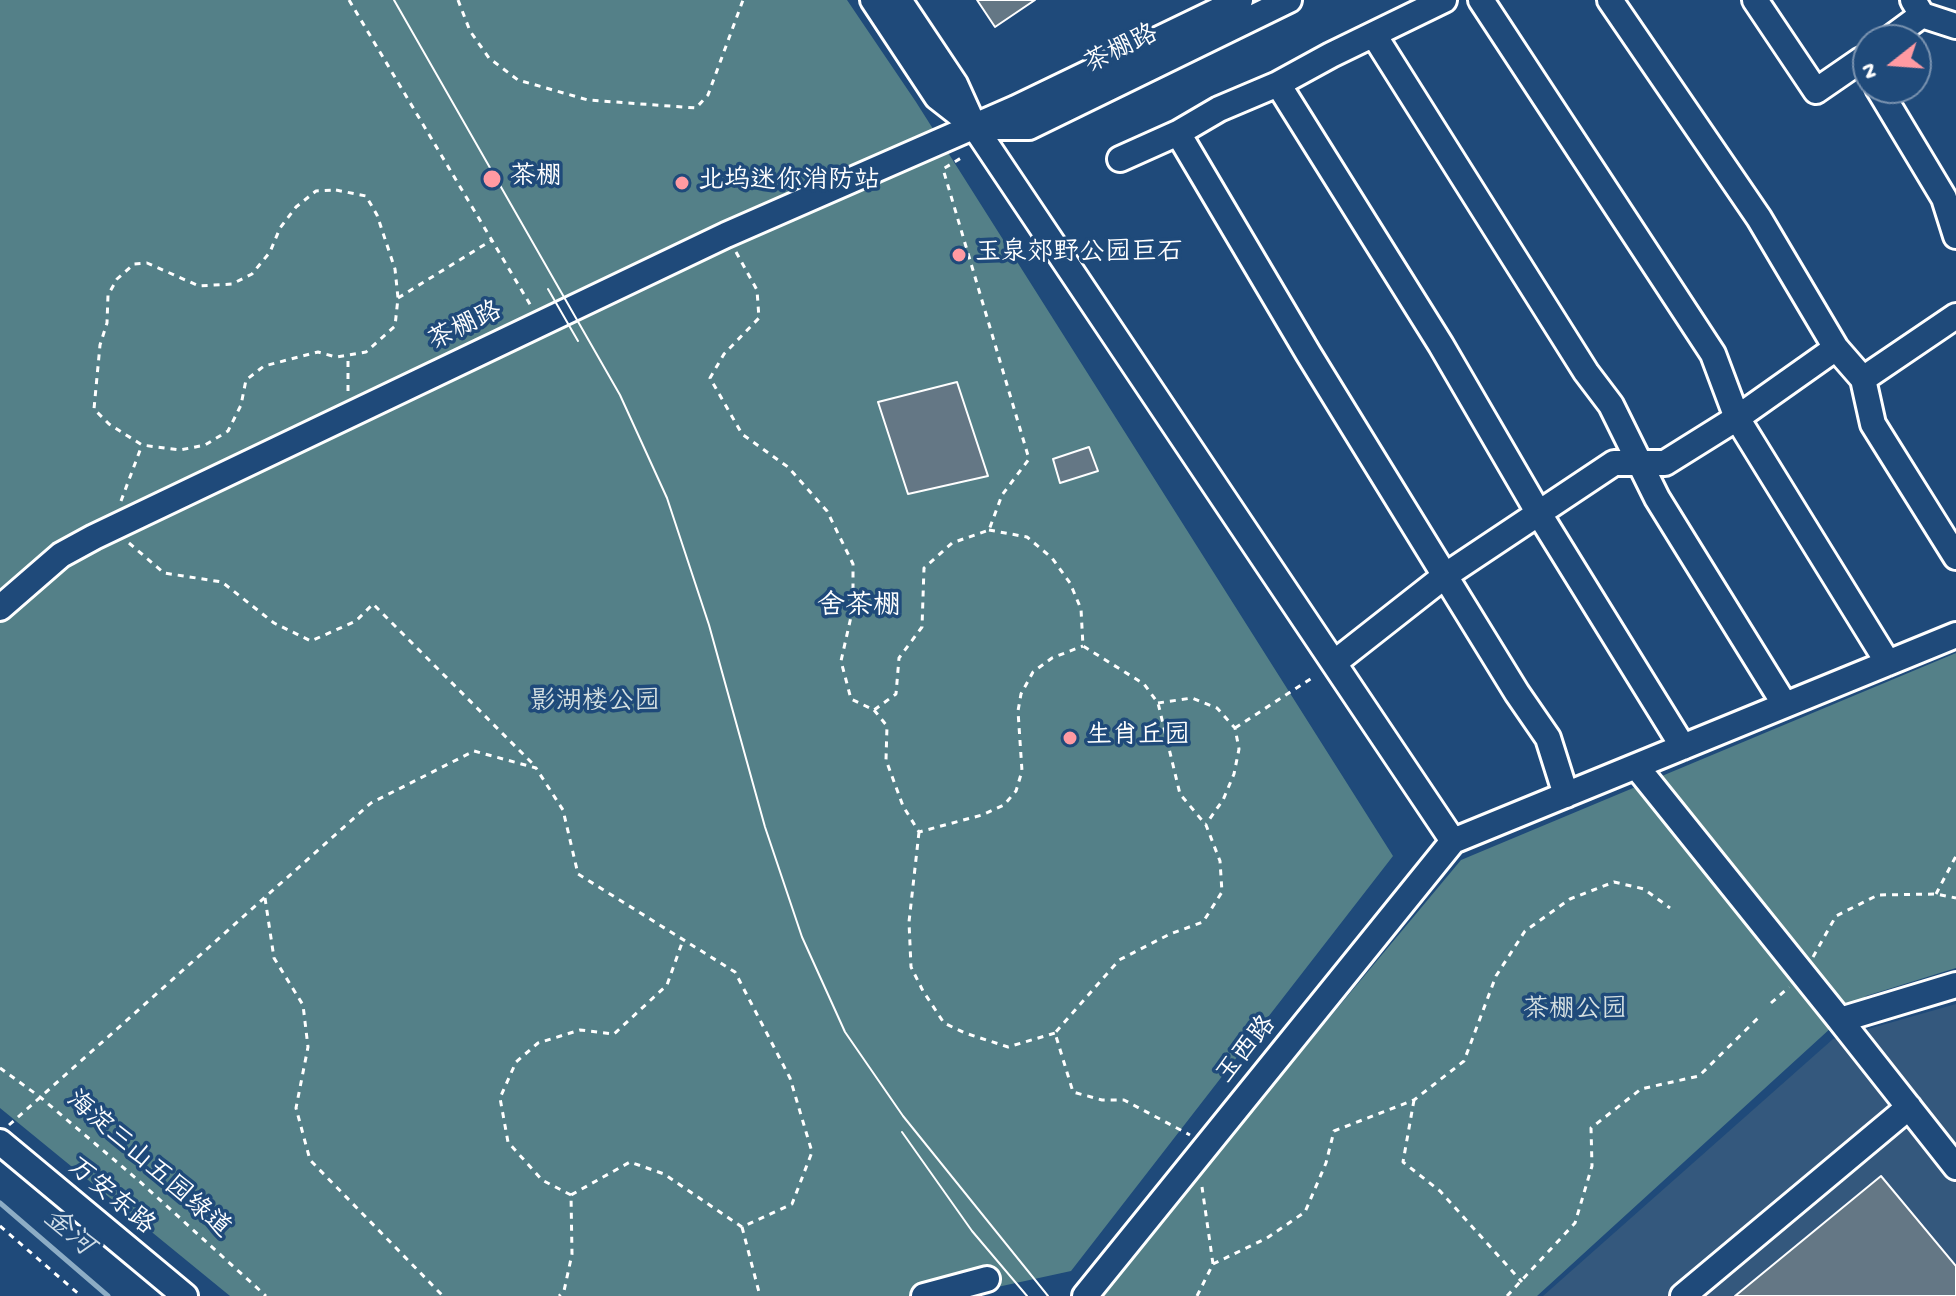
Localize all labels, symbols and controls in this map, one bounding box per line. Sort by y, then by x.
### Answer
street label: 茶棚路 [1080,20,1164,82]
north arrow [1852,24,1932,104]
text: N [1856,60,1885,81]
place label: 茶棚 [510,163,562,195]
place label: 北坞迷你消防站 [698,167,880,199]
marker: 茶棚 [481,168,503,190]
marker: 北坞迷你消防站 [673,174,691,192]
place label: 玉泉郊野公园巨石 [975,239,1183,271]
marker: 玉泉郊野公园巨石 [950,246,968,264]
street label: 茶棚路 [424,297,508,359]
district label: 舍茶棚 [817,592,901,626]
park label: 影湖楼公园 [530,688,660,720]
place label: 生肖丘园 [1086,722,1190,754]
marker: 生肖丘园 [1061,729,1079,747]
park label: 茶棚公园 [1523,996,1627,1028]
street label: 玉西路 [1211,1011,1285,1091]
street label: 海淀三山五园绿道 [58,1086,236,1246]
street label: 万安东路 [60,1153,160,1243]
water label: 金河 [35,1203,99,1265]

